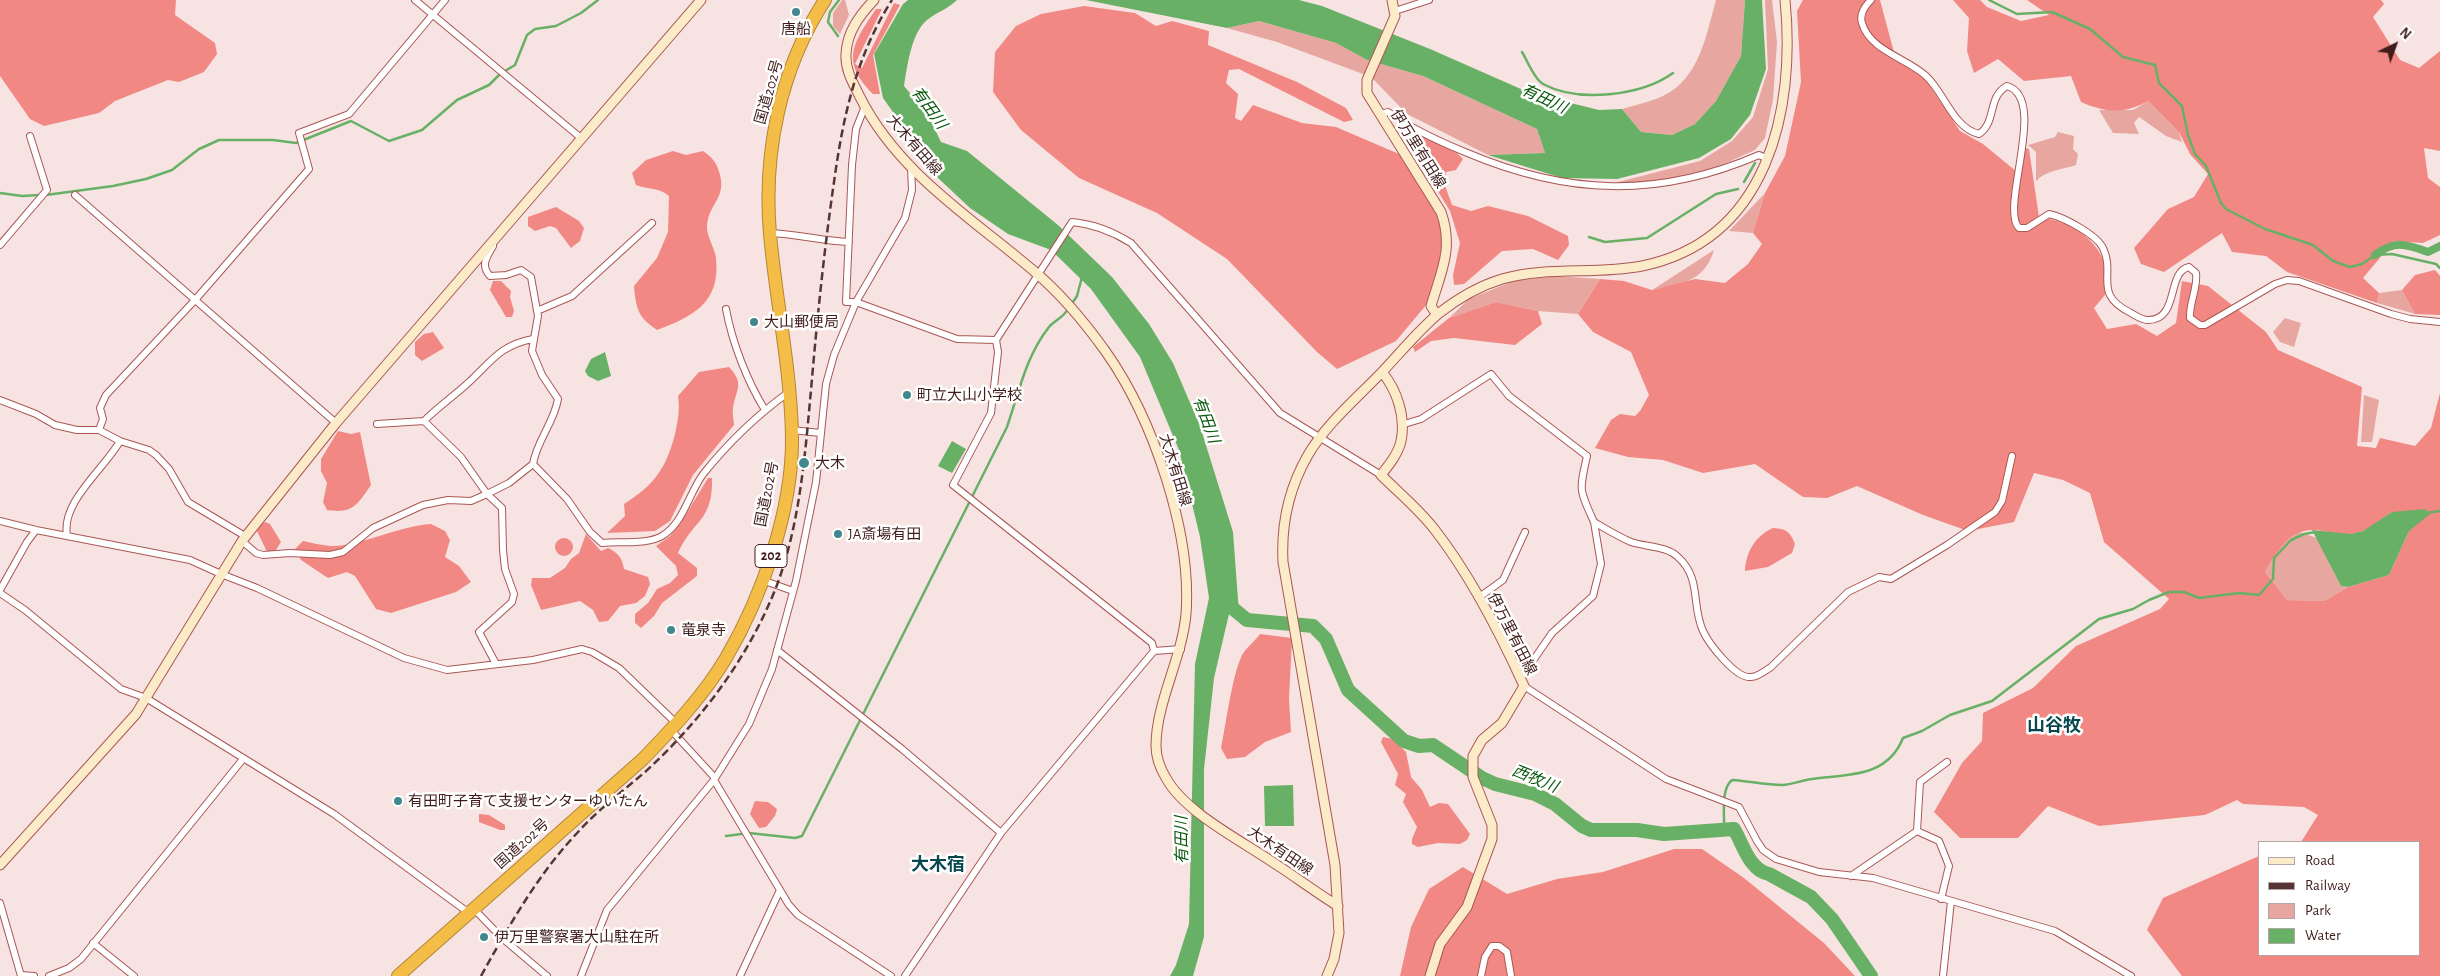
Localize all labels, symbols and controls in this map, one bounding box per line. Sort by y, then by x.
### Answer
marker: 唐船 [790,6,802,18]
place label: 唐船 [781,20,811,38]
north arrow [2370,20,2420,70]
text: N [2397,25,2413,42]
street label: 国道202号 [751,58,787,126]
water label: 有田川 [1518,80,1570,118]
water label: 有田川 [907,83,951,133]
street label: 伊万里有田線 [1387,106,1449,192]
street label: 大木有田線 [883,111,945,179]
place label: 大山郵便局 [764,313,839,331]
marker: 大山郵便局 [748,316,760,328]
place label: 町立大山小学校 [917,386,1022,404]
marker: 町立大山小学校 [901,389,913,401]
water label: 有田川 [1189,394,1223,446]
street label: 大木有田線 [1155,432,1195,508]
place label: 大木 [815,454,845,472]
marker: 大木 [797,456,811,470]
street label: 国道202号 [752,460,782,528]
place label: JA斎場有田 [848,525,921,543]
marker: JA斎場有田 [832,528,844,540]
road number: 202 [755,544,787,568]
street label: 伊万里有田線 [1484,590,1540,678]
place label: 竜泉寺 [681,621,726,639]
marker: 竜泉寺 [665,624,677,636]
district label: 山谷牧 [2027,715,2081,737]
water label: 西牧川 [1509,761,1561,797]
place label: 有田町子育て支援センターゆいたん [408,792,648,810]
marker: 有田町子育て支援センターゆいたん [392,795,404,807]
street label: 国道202号 [491,815,553,873]
water label: 有田川 [1172,816,1192,864]
street label: 大木有田線 [1244,823,1316,879]
legend [2258,841,2420,956]
text: Road [2305,853,2335,868]
district label: 大木宿 [911,854,965,876]
text: Railway [2305,878,2350,893]
text: Park [2305,903,2331,918]
place label: 伊万里警察署大山駐在所 [494,928,659,946]
text: Water [2305,928,2341,943]
marker: 伊万里警察署大山駐在所 [478,931,490,943]

